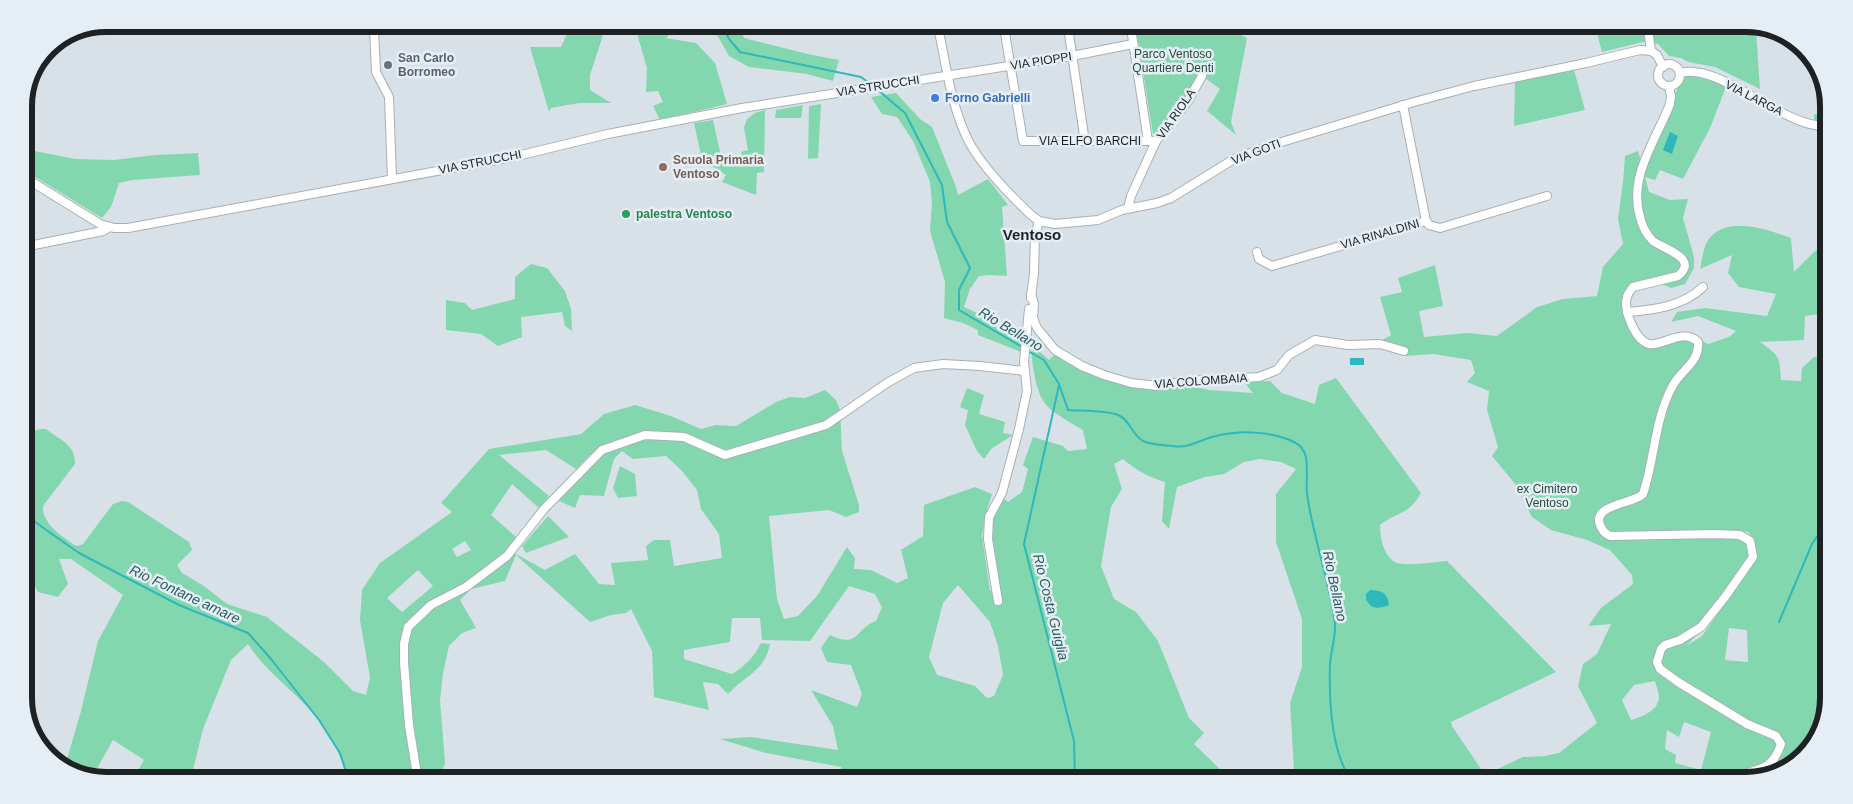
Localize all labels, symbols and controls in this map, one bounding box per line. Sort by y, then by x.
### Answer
park label: Parco Ventoso Quartiere Denti [1132,47,1214,75]
street label: VIA PIOPPI [1009,49,1073,73]
place label: San Carlo Borromeo [398,51,455,79]
marker: San Carlo Borromeo [382,59,394,71]
street label: VIA STRUCCHI [835,73,921,99]
street label: VIA LARGA [1723,78,1785,118]
street label: VIA RIOLA [1154,86,1198,142]
place label: Forno Gabrielli [945,91,1030,105]
marker: Forno Gabrielli [929,92,941,104]
street label: VIA ELFO BARCHI [1039,134,1141,148]
street label: VIA GOTI [1230,136,1282,168]
street label: VIA STRUCCHI [437,147,523,177]
place label: Scuola Primaria Ventoso [673,153,764,181]
marker: Scuola Primaria Ventoso [657,161,669,173]
place label: palestra Ventoso [636,207,732,221]
marker: palestra Ventoso [620,208,632,220]
street label: VIA RINALDINI [1339,216,1421,252]
district label: Ventoso [1003,226,1061,243]
water label: Rio Bellano [976,304,1046,354]
street label: VIA COLOMBAIA [1154,371,1248,391]
park label: ex Cimitero Ventoso [1517,482,1578,510]
water label: Rio Bellano [1320,549,1350,623]
water label: Rio Costa Guiglia [1030,552,1072,662]
water label: Rio Fontane amare [127,561,243,627]

